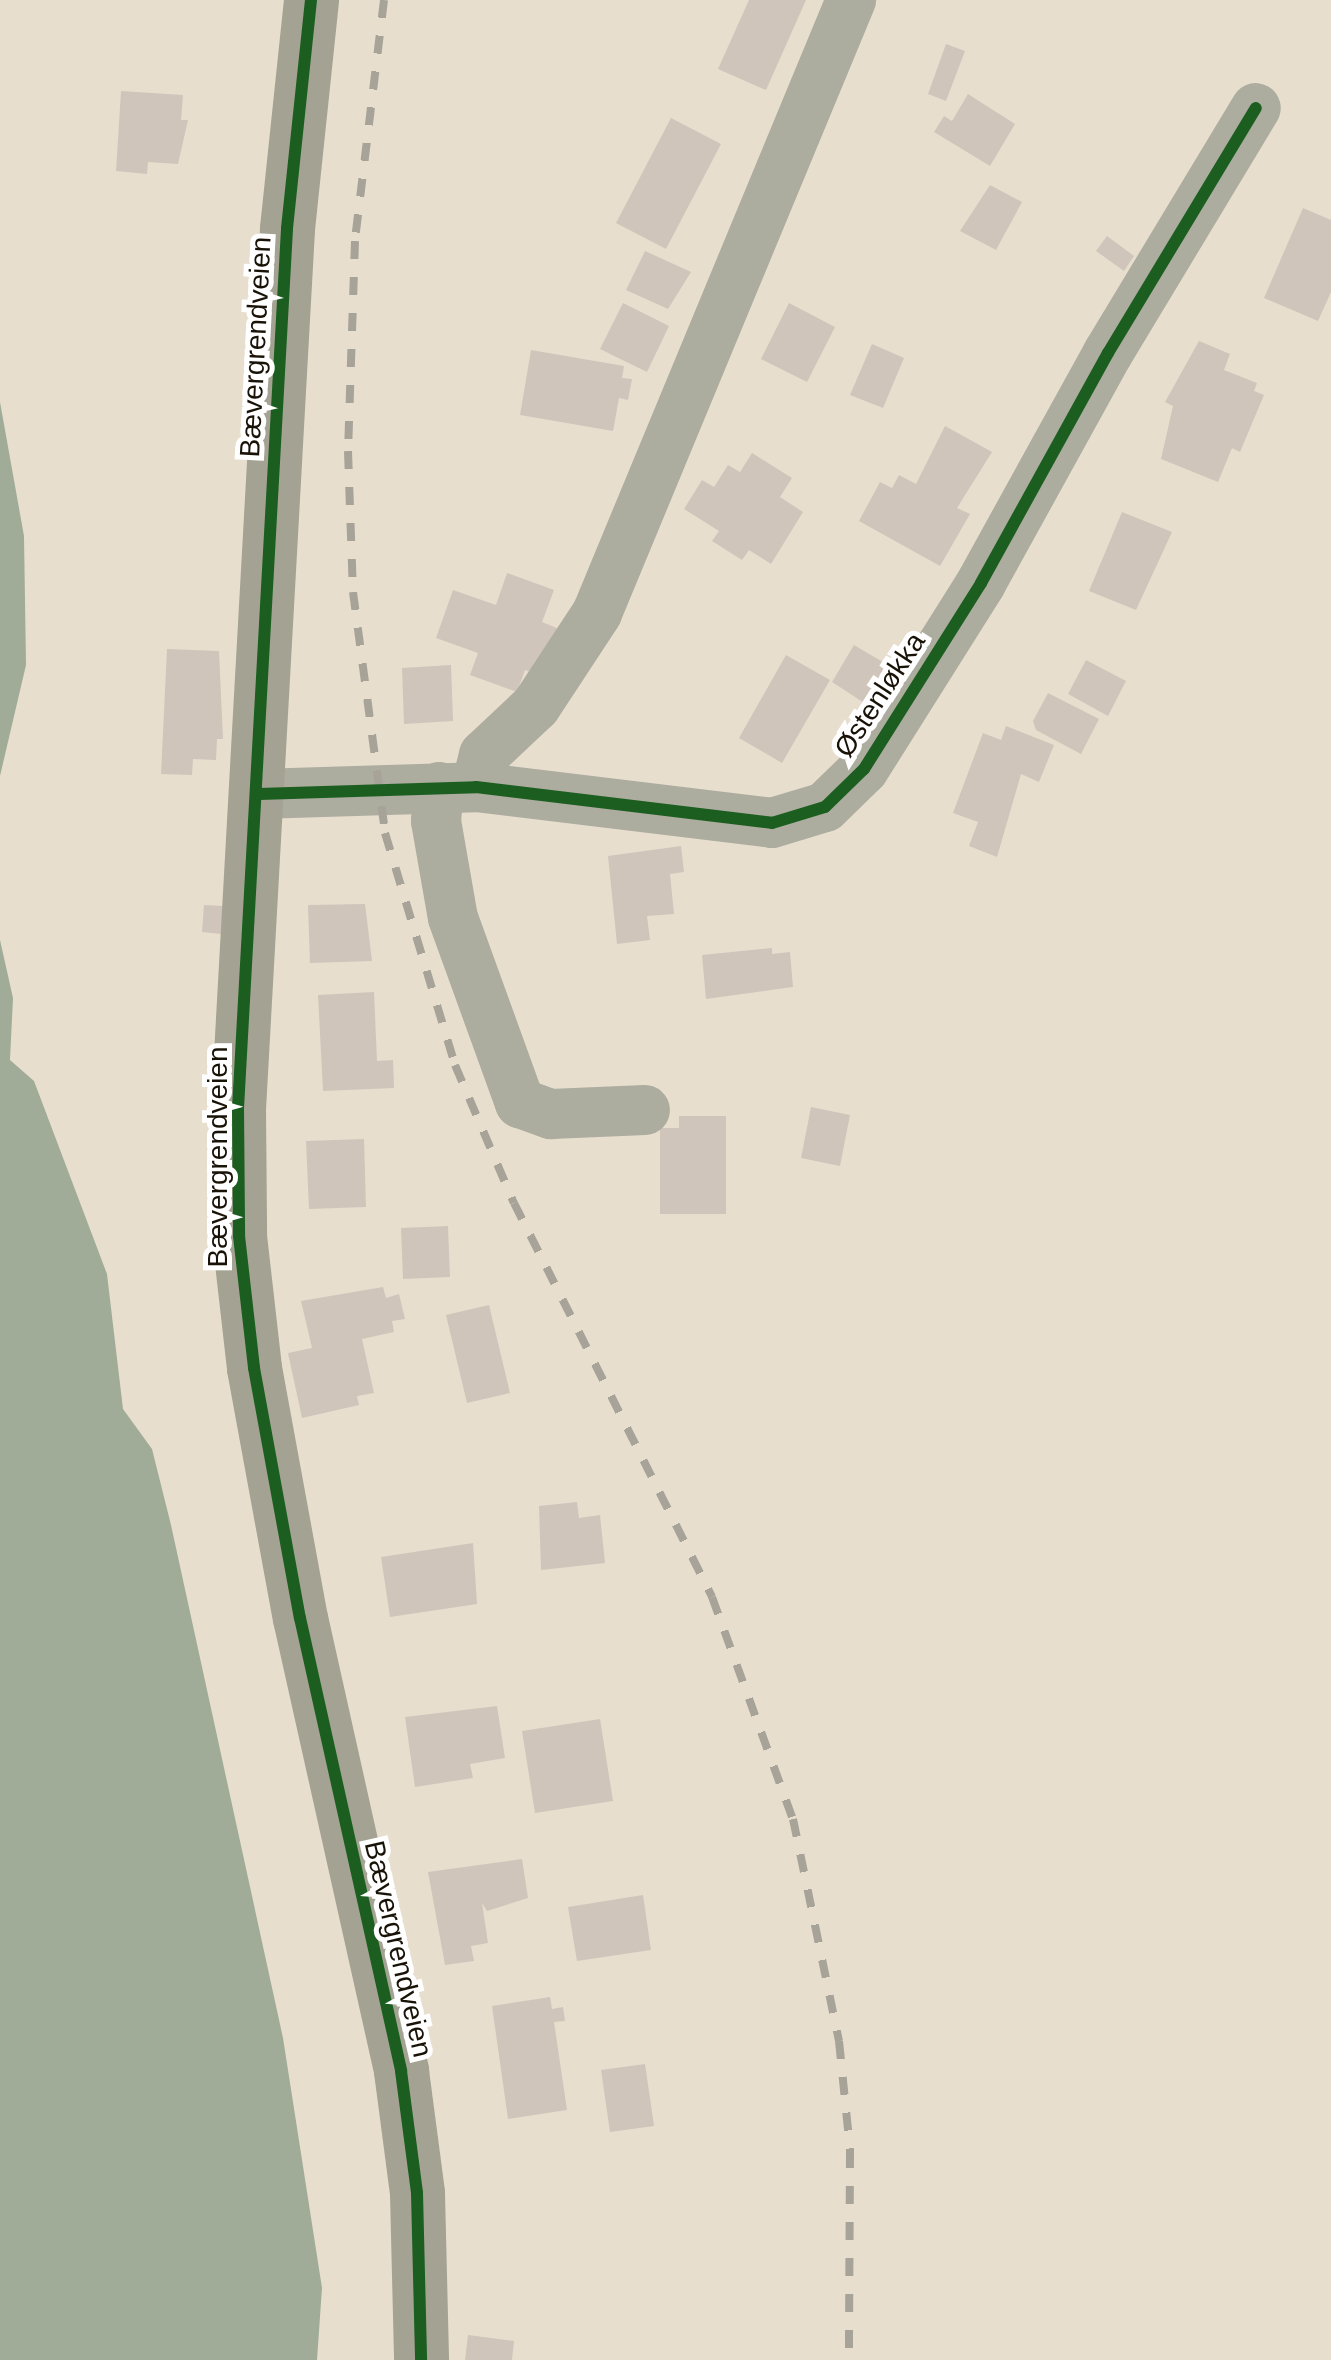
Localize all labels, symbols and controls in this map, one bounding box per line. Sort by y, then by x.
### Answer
street label: Bævergrendveien [233,236,279,458]
street label: Østenløkka [827,626,933,764]
street label: Bævergrendveien [201,1046,235,1268]
street label: Bævergrendveien [357,1838,439,2060]

